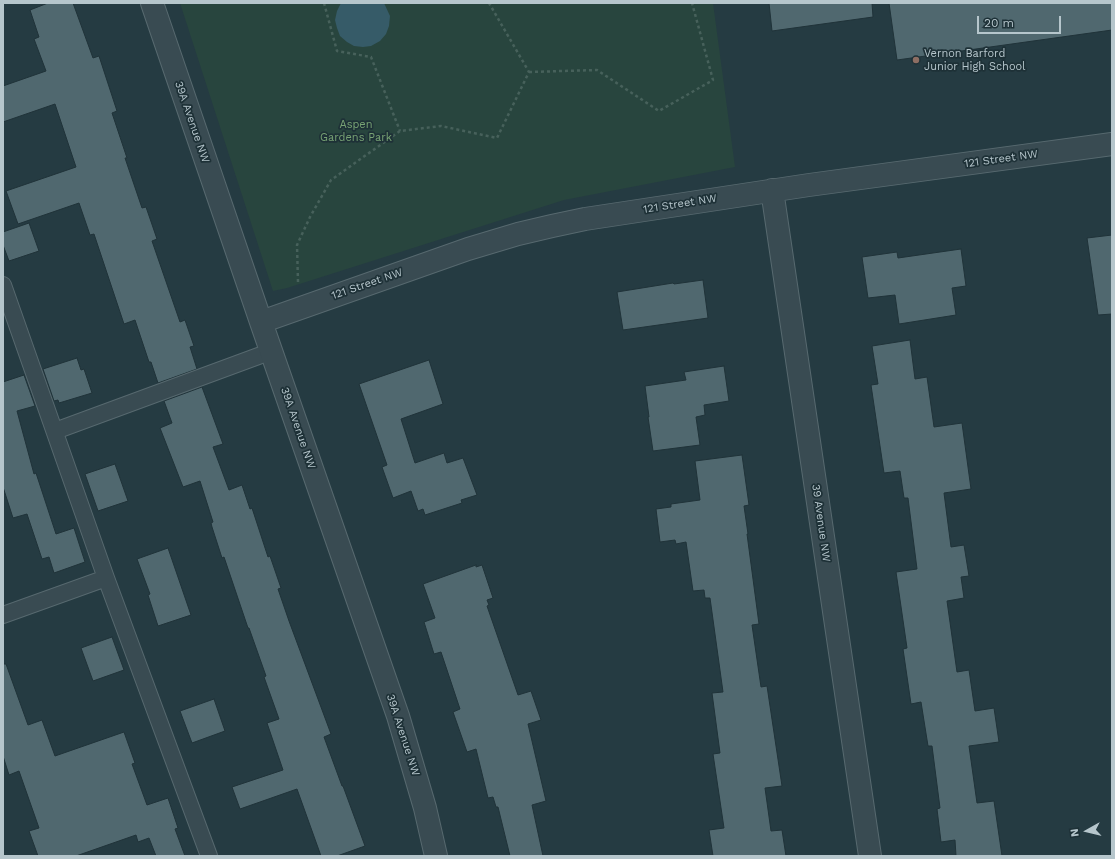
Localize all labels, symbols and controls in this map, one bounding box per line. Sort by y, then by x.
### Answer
scale bar [979,8,1063,34]
text: 20 m [984,16,1014,30]
place label: Vernon Barford Junior High School [924,47,1025,73]
marker: Vernon Barford Junior High School [911,55,921,65]
street label: 39A Avenue NW [172,79,212,165]
park label: Aspen Gardens Park [320,118,392,144]
street label: 121 Street NW [963,147,1039,171]
street label: 121 Street NW [642,192,718,216]
street label: 121 Street NW [330,266,404,302]
street label: 39A Avenue NW [278,385,318,471]
street label: 39 Avenue NW [809,483,833,563]
street label: 39A Avenue NW [384,692,422,778]
north arrow [1067,811,1107,851]
text: N [1068,828,1082,838]

